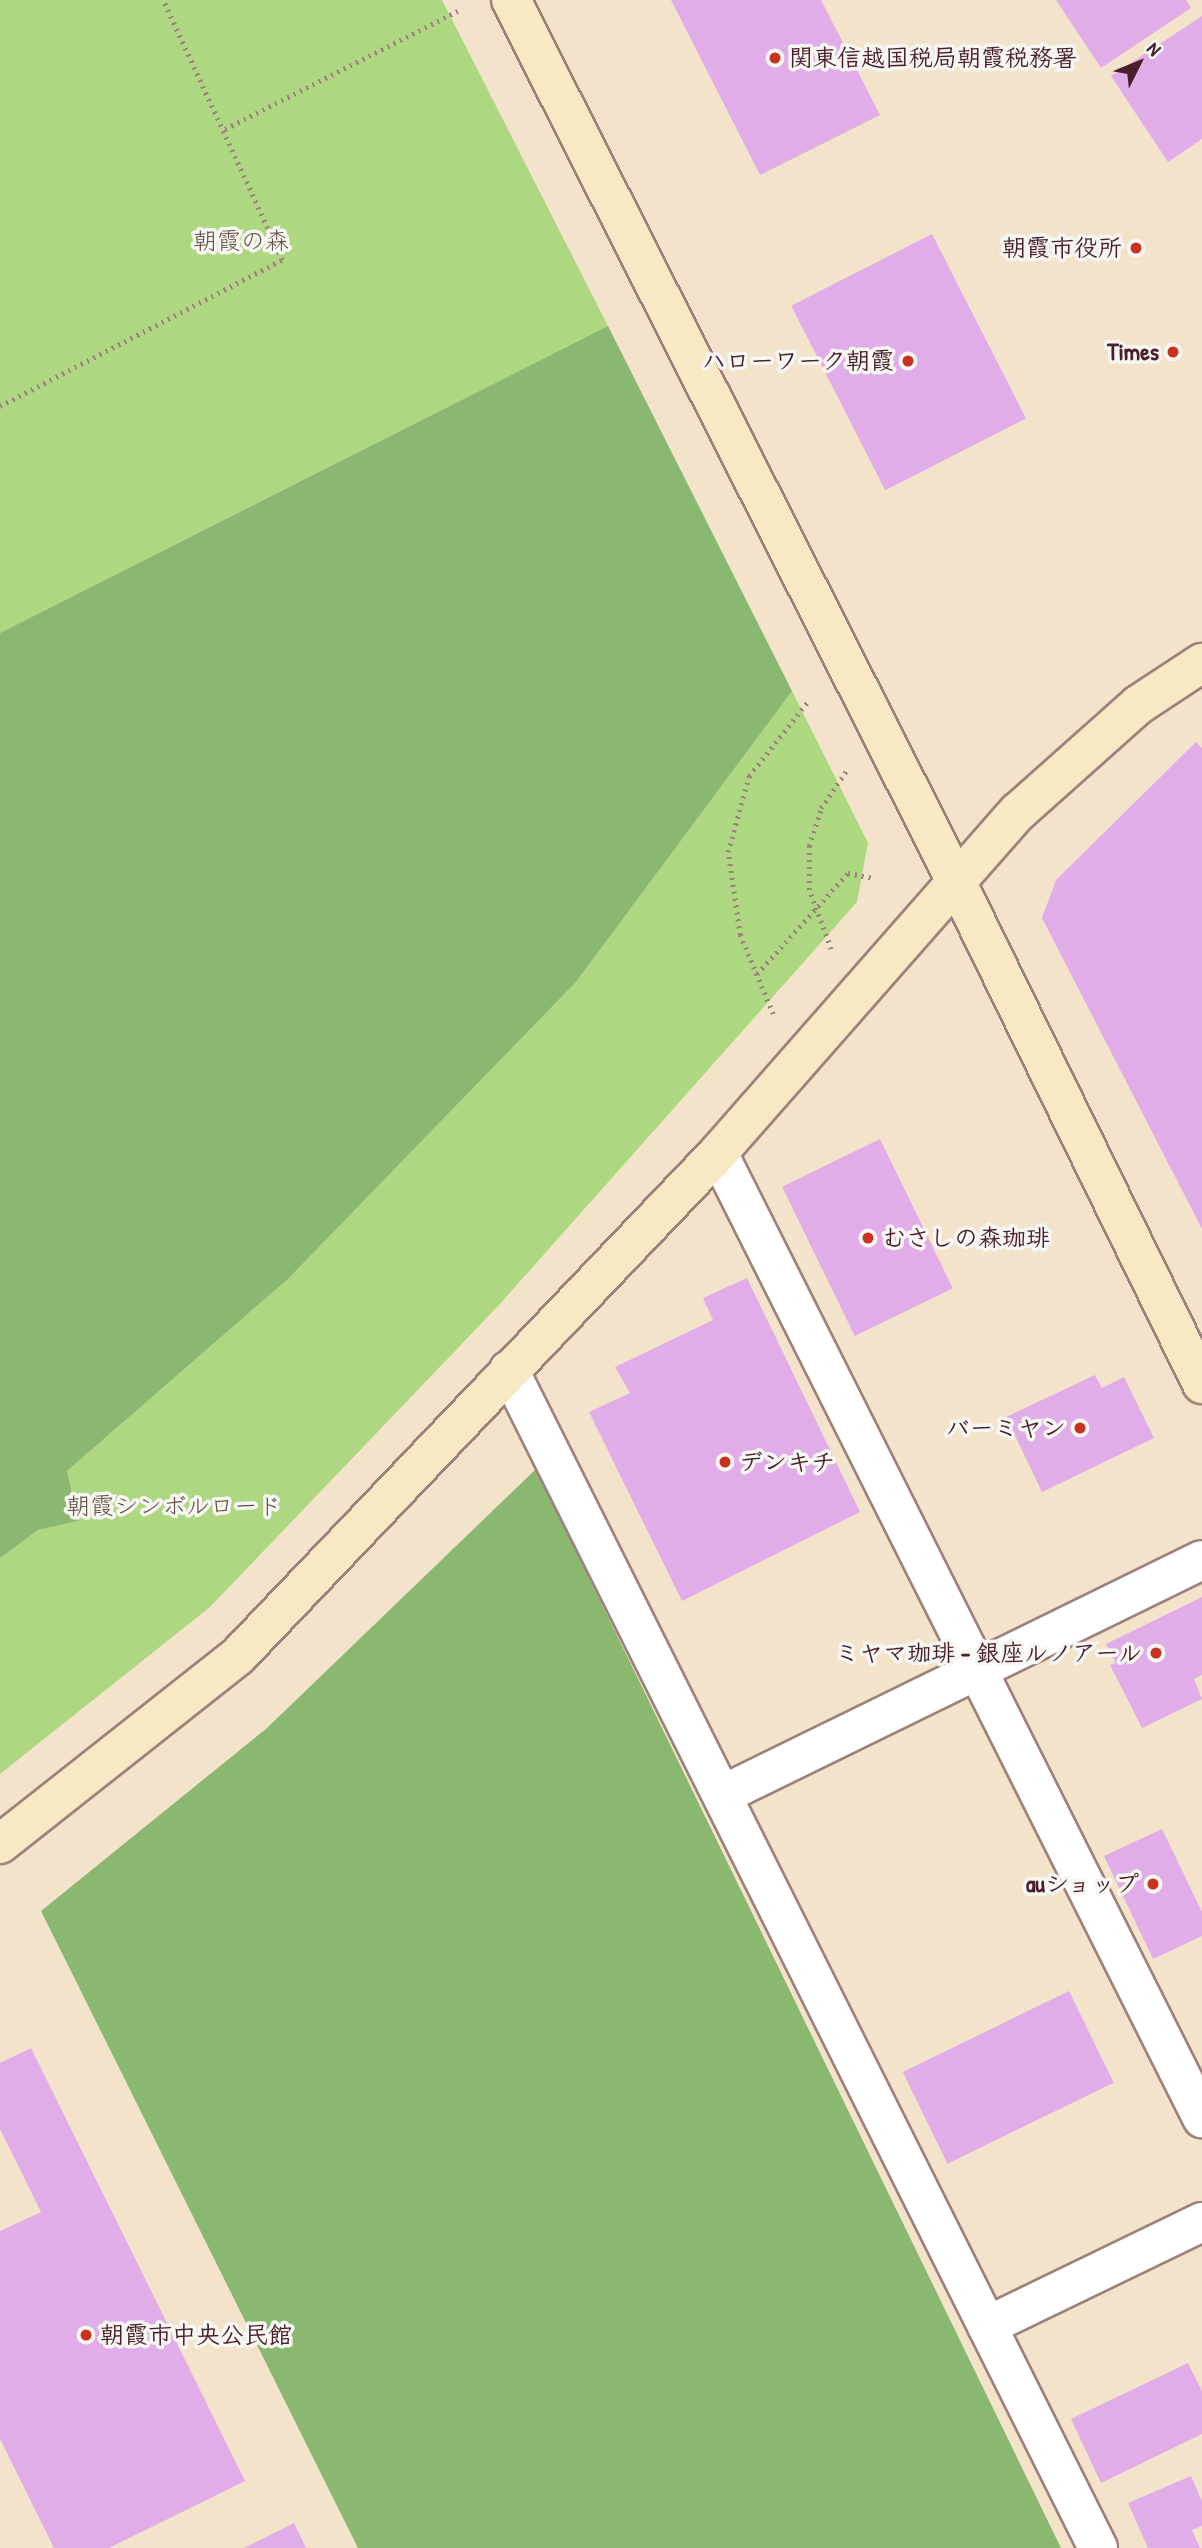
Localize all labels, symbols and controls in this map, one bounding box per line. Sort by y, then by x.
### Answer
north arrow [1104,28,1174,98]
text: N [1141,36,1167,61]
place label: 関東信越国税局朝霞税務署 [789,44,1077,72]
marker: 関東信越国税局朝霞税務署 [767,50,783,66]
park label: 朝霞の森 [193,227,289,255]
place label: 朝霞市役所 [1002,234,1122,262]
marker: 朝霞市役所 [1128,240,1144,256]
place label: Times [1107,338,1159,366]
marker: Times [1165,344,1181,360]
place label: ハローワーク朝霞 [702,347,894,375]
marker: ハローワーク朝霞 [900,353,916,369]
place label: むさしの森珈琲 [882,1224,1050,1252]
marker: むさしの森珈琲 [860,1230,876,1246]
place label: バーミヤン [946,1414,1066,1442]
marker: バーミヤン [1072,1420,1088,1436]
place label: デンキチ [739,1448,835,1476]
marker: デンキチ [717,1454,733,1470]
park label: 朝霞シンボルロード [66,1492,282,1520]
place label: ミヤマ珈琲 - 銀座ルノアール [834,1639,1142,1667]
marker: ミヤマ珈琲 - 銀座ルノアール [1148,1645,1164,1661]
place label: auショップ [1024,1870,1139,1898]
marker: auショップ [1145,1876,1161,1892]
place label: 朝霞市中央公民館 [100,2321,292,2349]
marker: 朝霞市中央公民館 [78,2327,94,2343]

